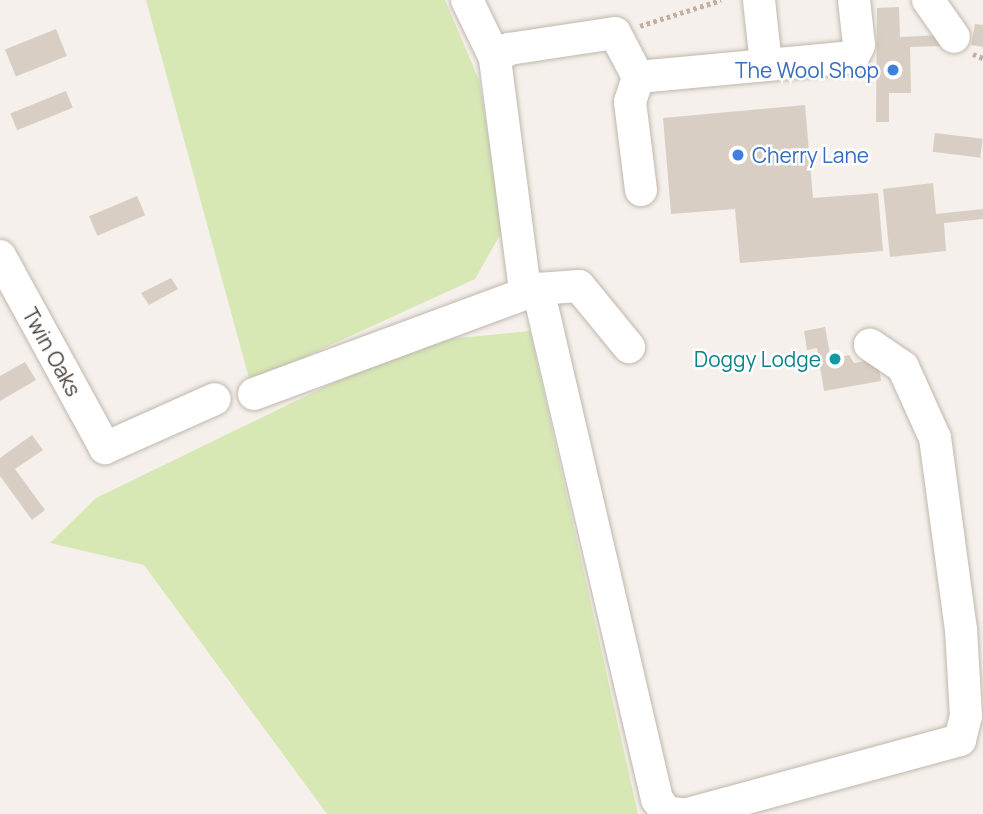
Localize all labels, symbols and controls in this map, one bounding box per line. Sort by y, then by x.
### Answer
place label: The Wool Shop [735,57,879,83]
marker: The Wool Shop [885,62,901,78]
place label: Cherry Lane [752,142,869,168]
marker: Cherry Lane [730,147,746,163]
street label: Twin Oaks [17,303,87,401]
place label: Doggy Lodge [694,346,821,372]
marker: Doggy Lodge [827,351,843,367]

